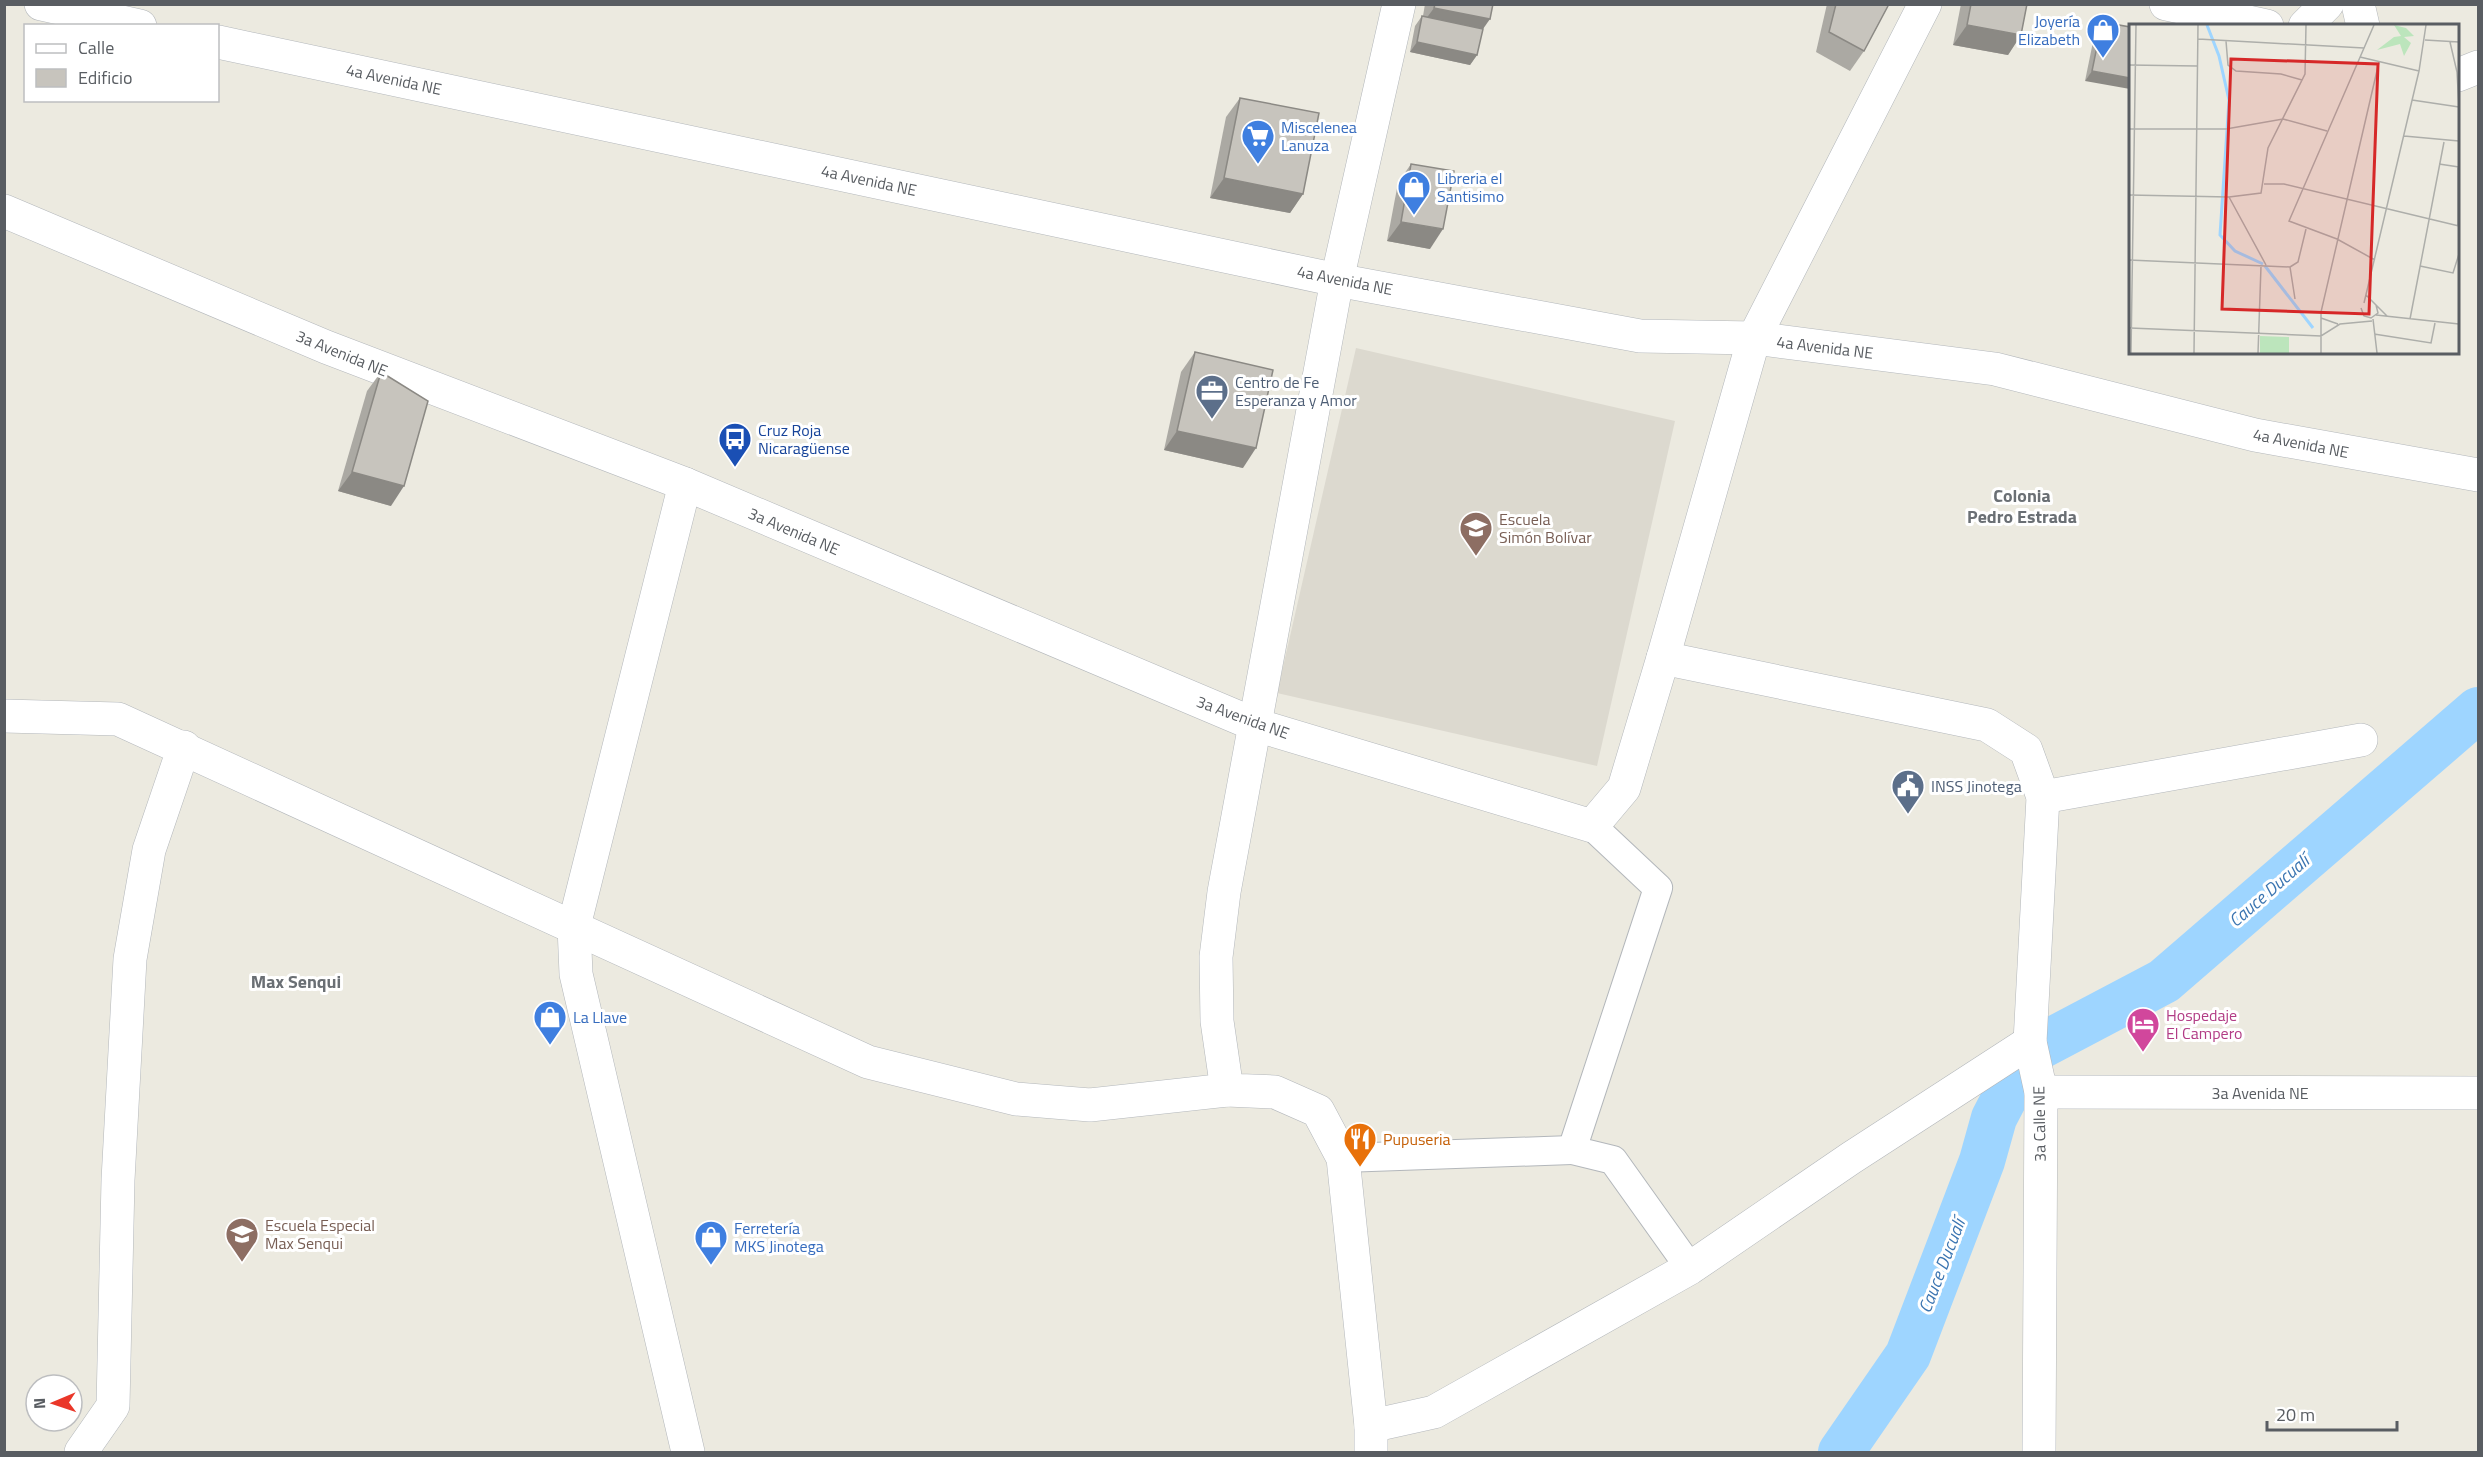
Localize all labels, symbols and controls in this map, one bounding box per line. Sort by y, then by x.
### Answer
place label: Joyería Elizabeth [2018,9,2080,51]
shop icon: Joyería Elizabeth [2085,12,2121,59]
legend [24,24,219,102]
inset map [2129,24,2459,354]
text: Calle [78,34,114,61]
street label: 4a Avenida NE [344,57,444,101]
text: Edificio [78,64,132,91]
place label: Miscelenea Lanuza [1281,115,1357,157]
supermarket icon: Miscelenea Lanuza [1240,118,1276,165]
street label: 4a Avenida NE [819,158,919,202]
place label: Libreria el Santisimo [1437,166,1504,208]
shop icon: Libreria el Santisimo [1396,169,1432,216]
street label: 4a Avenida NE [1295,259,1395,301]
street label: 3a Avenida NE [292,324,392,382]
street label: 4a Avenida NE [1775,329,1875,365]
place label: Centro de Fe Esperanza y Amor [1235,370,1357,412]
office icon: Centro de Fe Esperanza y Amor [1194,373,1230,420]
place label: Cruz Roja Nicaragüense [758,418,850,460]
bus stop icon: Cruz Roja Nicaragüense [717,421,753,468]
street label: 4a Avenida NE [2251,422,2351,464]
district label: Colonia Pedro Estrada [1967,482,2077,530]
street label: 3a Avenida NE [745,501,844,561]
place label: Escuela Simón Bolívar [1499,507,1592,549]
school or university icon: Escuela Simón Bolívar [1458,510,1494,557]
street label: 3a Avenida NE [1193,689,1293,745]
public building icon: INSS Jinotega [1890,768,1926,815]
place label: INSS Jinotega [1931,774,2022,798]
water label: Cauce Ducualí [2222,845,2318,933]
district label: Max Senqui [251,968,341,995]
shop icon: La Llave [532,999,568,1046]
place label: Hospedaje El Campero [2166,1003,2243,1045]
place label: La Llave [573,1005,627,1029]
hotel icon: Hospedaje El Campero [2125,1006,2161,1053]
street label: 3a Avenida NE [2211,1081,2309,1105]
street label: 3a Calle NE [2026,1086,2052,1162]
restaurant icon: Pupuseria [1342,1121,1378,1168]
place label: Pupuseria [1383,1127,1451,1151]
water label: Cauce Ducualí [1911,1211,1973,1317]
place label: Escuela Especial Max Senqui [265,1213,375,1255]
school or university icon: Escuela Especial Max Senqui [224,1216,260,1263]
place label: Ferretería MKS Jinotega [734,1216,824,1258]
shop icon: Ferretería MKS Jinotega [693,1219,729,1266]
north arrow [24,1373,84,1433]
scale bar [2267,1394,2398,1432]
text: N [27,1398,51,1409]
text: 20 m [2276,1401,2315,1428]

